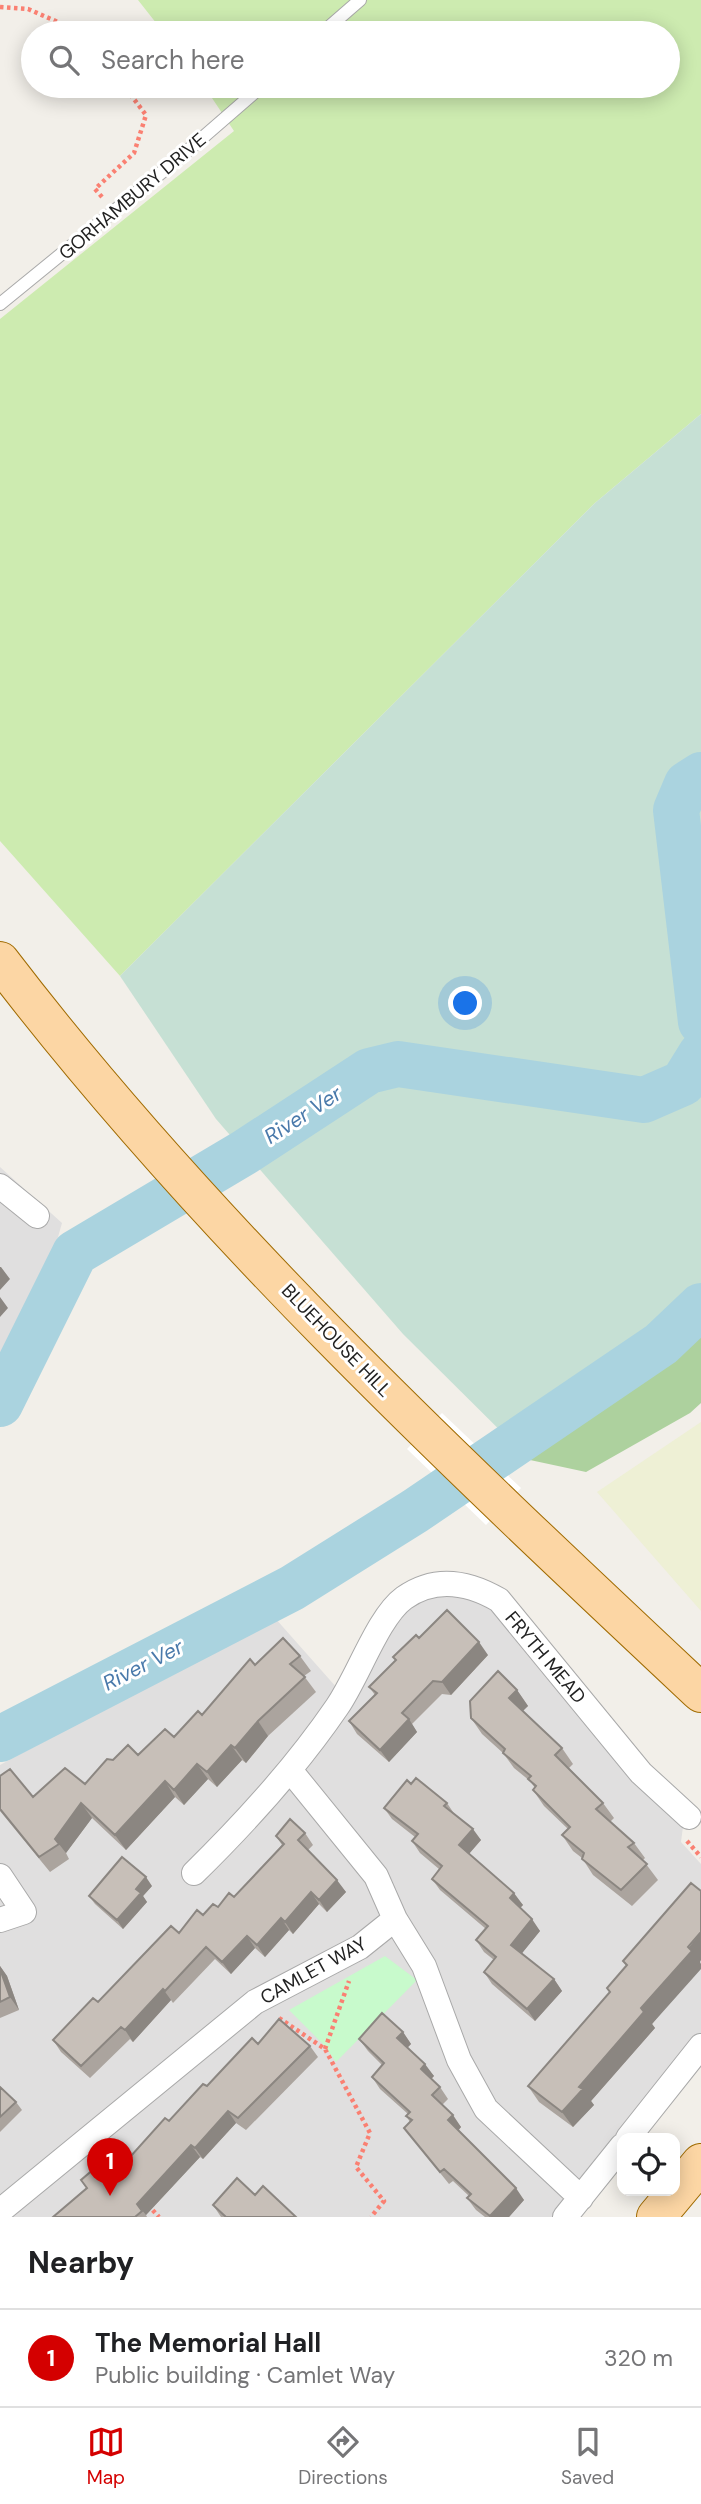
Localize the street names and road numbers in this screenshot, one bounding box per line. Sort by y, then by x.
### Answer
street label: GORHAMBURY DRIVE [53,127,211,265]
street label: BLUEHOUSE HILL [276,1278,397,1402]
street label: FRYTH MEAD [500,1606,592,1709]
street label: CAMLET WAY [256,1931,371,2010]

